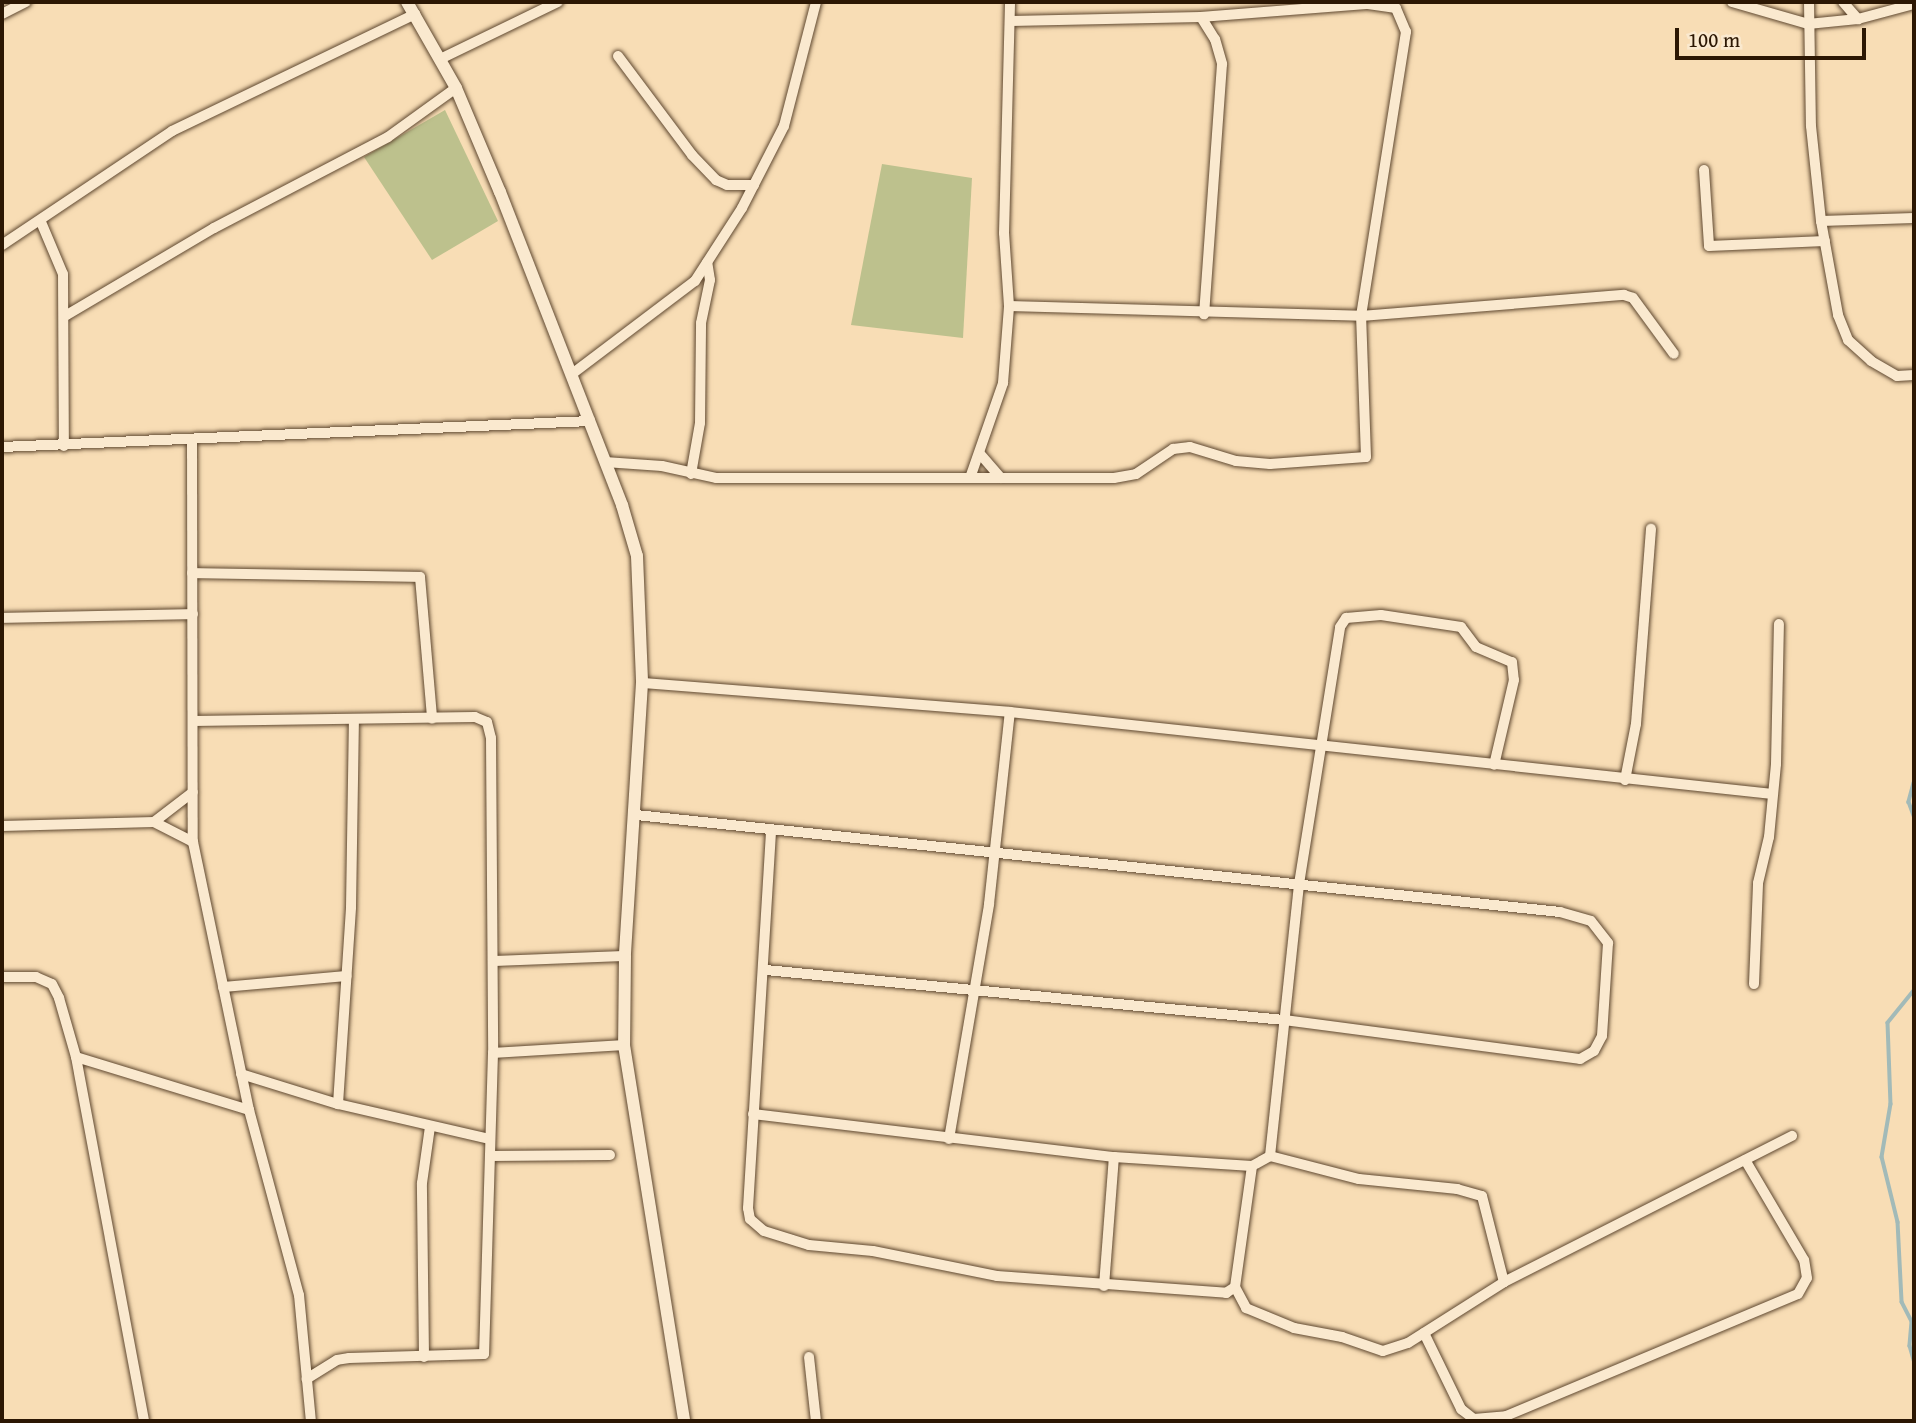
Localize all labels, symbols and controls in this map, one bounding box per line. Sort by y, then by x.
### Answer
scale bar [1678,14,1869,58]
text: 100 m [1688,24,1740,55]

